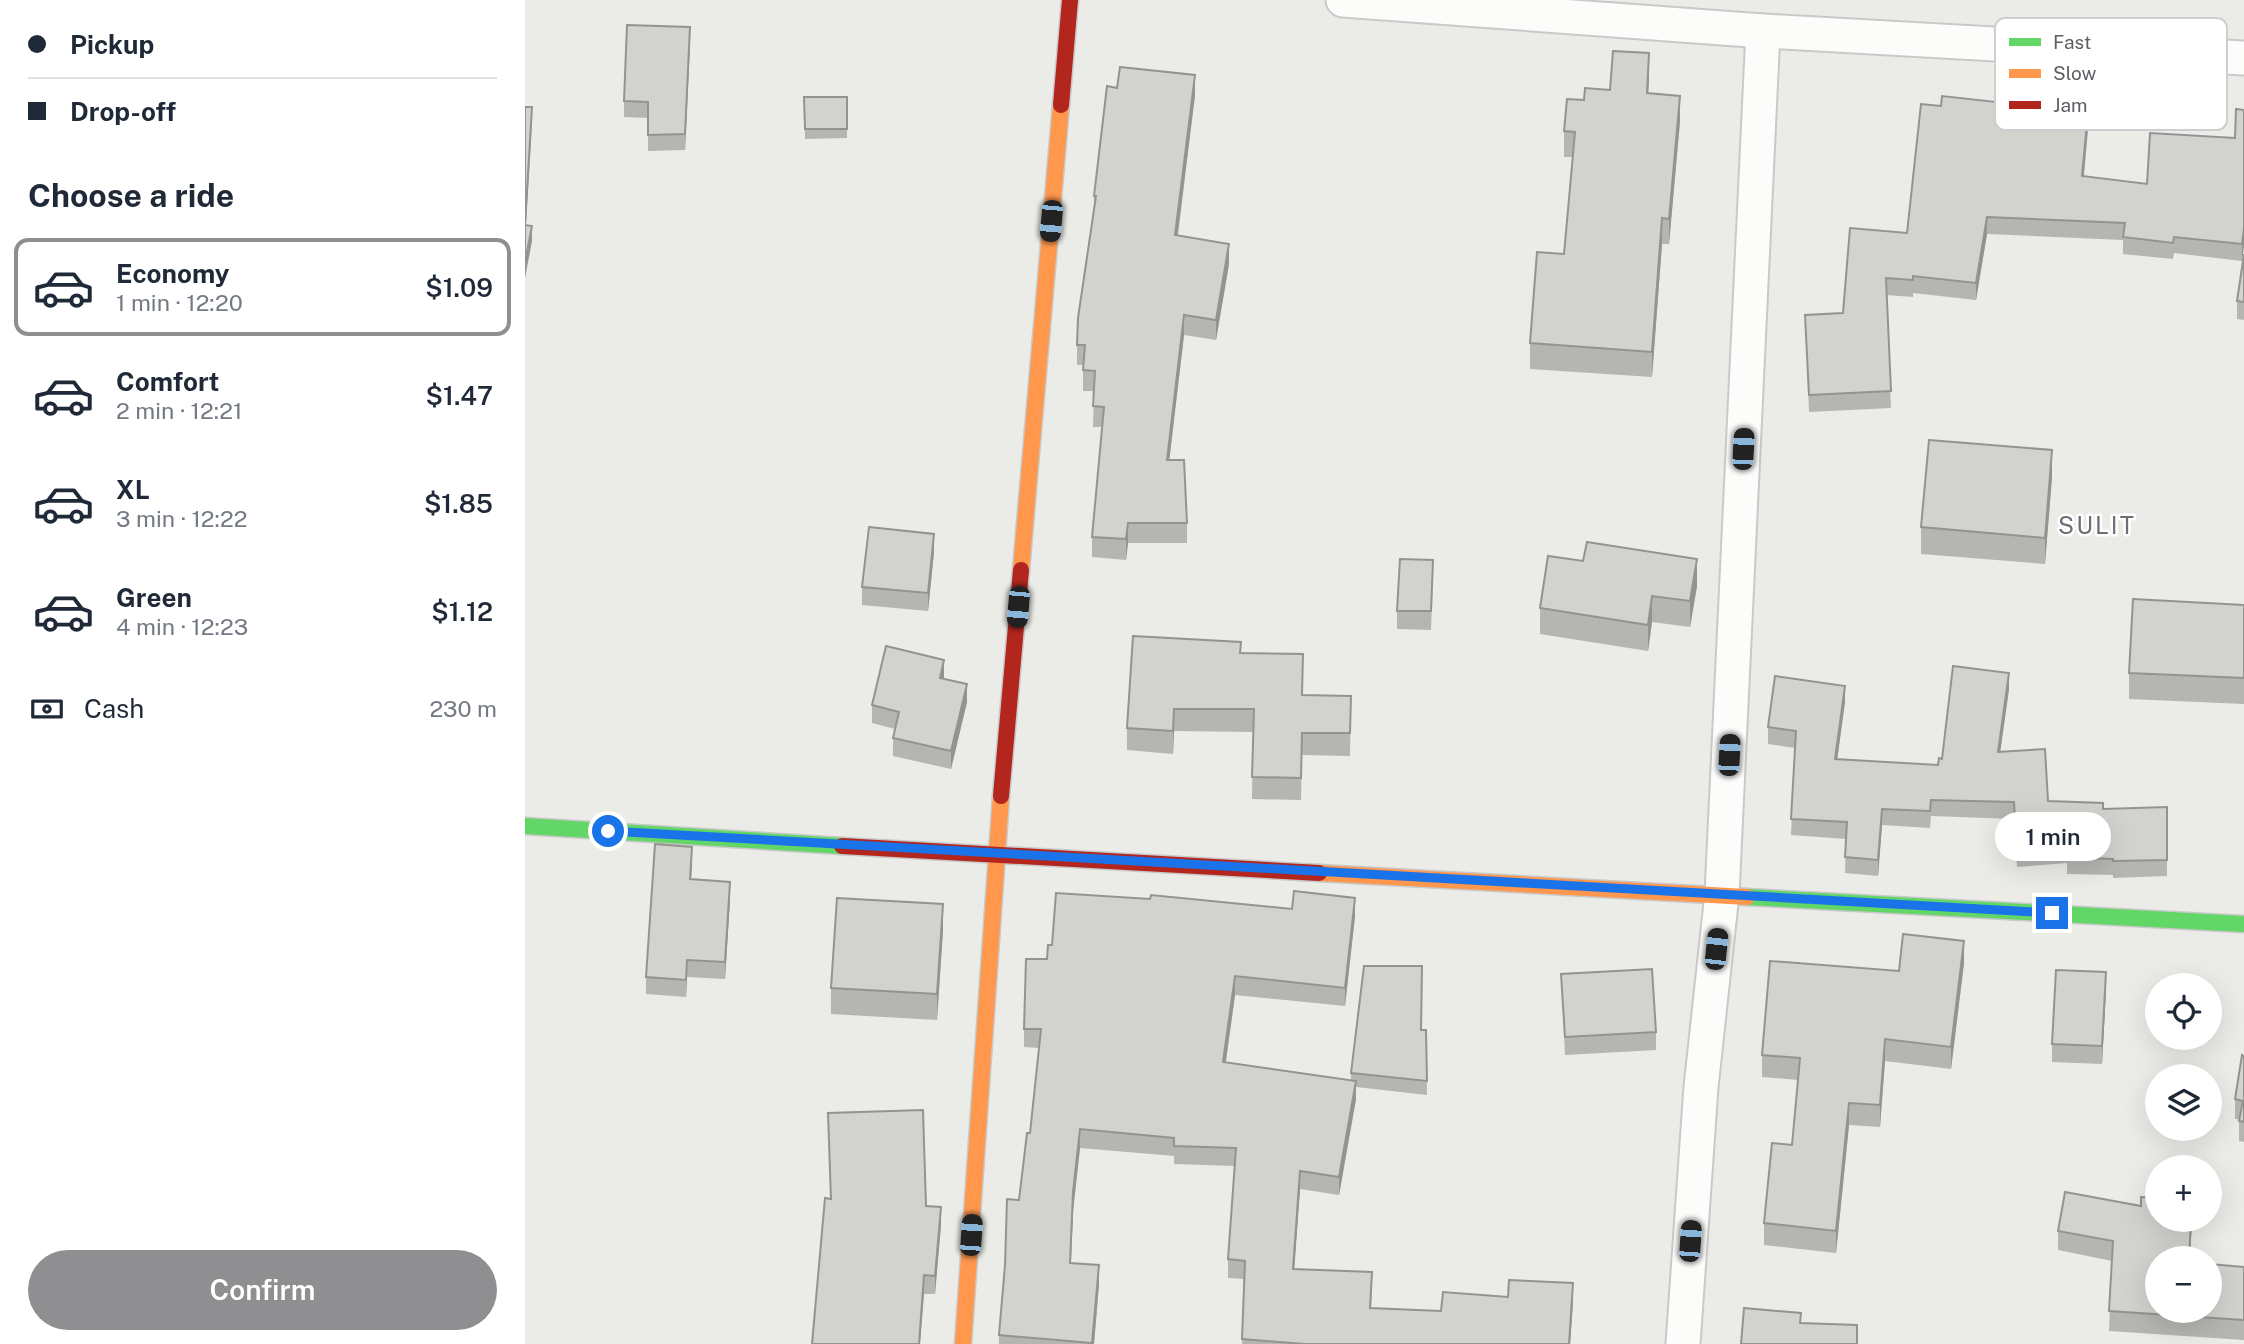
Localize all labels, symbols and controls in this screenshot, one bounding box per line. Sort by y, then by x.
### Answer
legend [1995,18,2227,130]
text: Pickup [70,29,154,60]
text: Fast [2053,31,2091,53]
text: Slow [2053,62,2097,84]
text: Jam [2053,94,2087,116]
text: Drop-off [70,96,176,127]
text: Choose a ride [28,177,234,214]
car [1039,199,1064,243]
icon: car [32,256,95,319]
text: Economy [116,258,229,289]
text: $1.09 [425,272,493,303]
text: 1 min · 12:20 [116,289,243,316]
icon: car [32,364,95,427]
text: Comfort [116,366,219,397]
text: $1.47 [426,380,493,411]
text: 2 min · 12:21 [116,397,242,424]
car [1732,427,1755,471]
icon: car [32,472,95,535]
text: XL [116,474,150,505]
text: $1.85 [424,488,493,519]
text: 3 min · 12:22 [116,505,248,532]
district label: SULIT [2058,511,2136,539]
icon: car [32,580,95,643]
text: Green [116,582,192,613]
car [1006,585,1031,629]
text: $1.12 [431,596,493,627]
text: 4 min · 12:23 [116,613,248,640]
icon: cash [28,690,66,728]
text: Cash [84,693,144,724]
text: 230 m [429,695,497,722]
car [1718,733,1741,777]
callout: 1 min [1994,811,2110,860]
route start [592,815,624,847]
text: 1 min [2026,823,2080,850]
route end [2036,897,2068,929]
car [1704,927,1729,971]
map controls [2145,973,2222,1323]
button: locate [2145,973,2222,1050]
button: layers [2145,1064,2222,1141]
button: + [2145,1155,2222,1232]
car [960,1213,983,1257]
car [1679,1219,1702,1263]
button: − [2145,1246,2222,1323]
button: Confirm [28,1250,497,1330]

